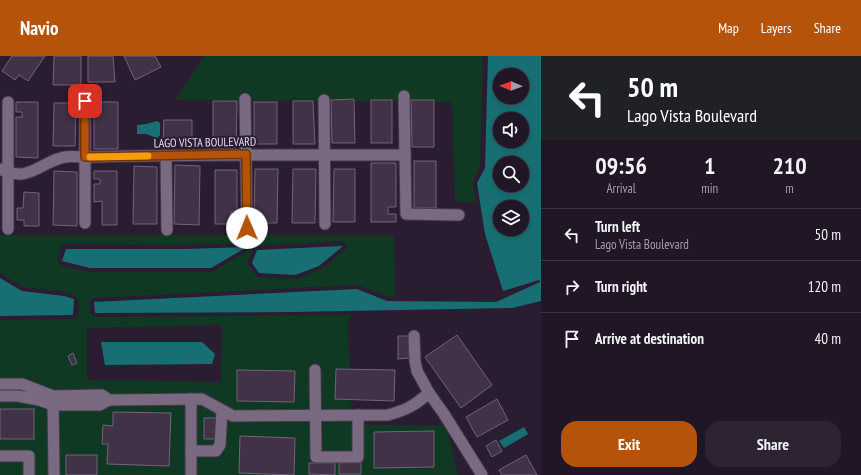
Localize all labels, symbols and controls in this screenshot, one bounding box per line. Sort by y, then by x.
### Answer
text: Navio [20,16,58,40]
text: Map [718,19,739,37]
text: Layers [761,19,792,37]
text: Share [814,19,841,37]
north arrow [493,68,529,104]
map controls [493,68,529,236]
text: 50 m [627,68,678,105]
icon: left [561,72,613,124]
pin [68,84,102,118]
icon: arrive [74,90,96,112]
text: Lago Vista Boulevard [627,104,757,127]
button: sound [493,112,529,148]
street label: LAGO VISTA BOULEVARD [154,134,256,150]
text: 09:56 [595,150,647,181]
text: 1 [704,150,715,181]
text: 210 [772,150,807,181]
button: search [493,156,529,192]
text: Arrival [606,180,636,197]
text: min [701,180,718,197]
text: m [785,180,794,197]
button: layers [493,200,529,236]
position arrow [226,207,268,249]
text: Turn left [595,217,640,236]
icon: left [561,224,583,246]
text: 50 m [815,225,841,244]
text: Lago Vista Boulevard [595,236,689,253]
icon: right [561,276,583,298]
text: Turn right [595,277,647,296]
text: 120 m [808,277,841,296]
icon: arrive [561,328,583,350]
text: Arrive at destination [595,329,704,348]
text: 40 m [815,329,841,348]
button: Exit [561,421,697,467]
button: Share [705,421,841,467]

